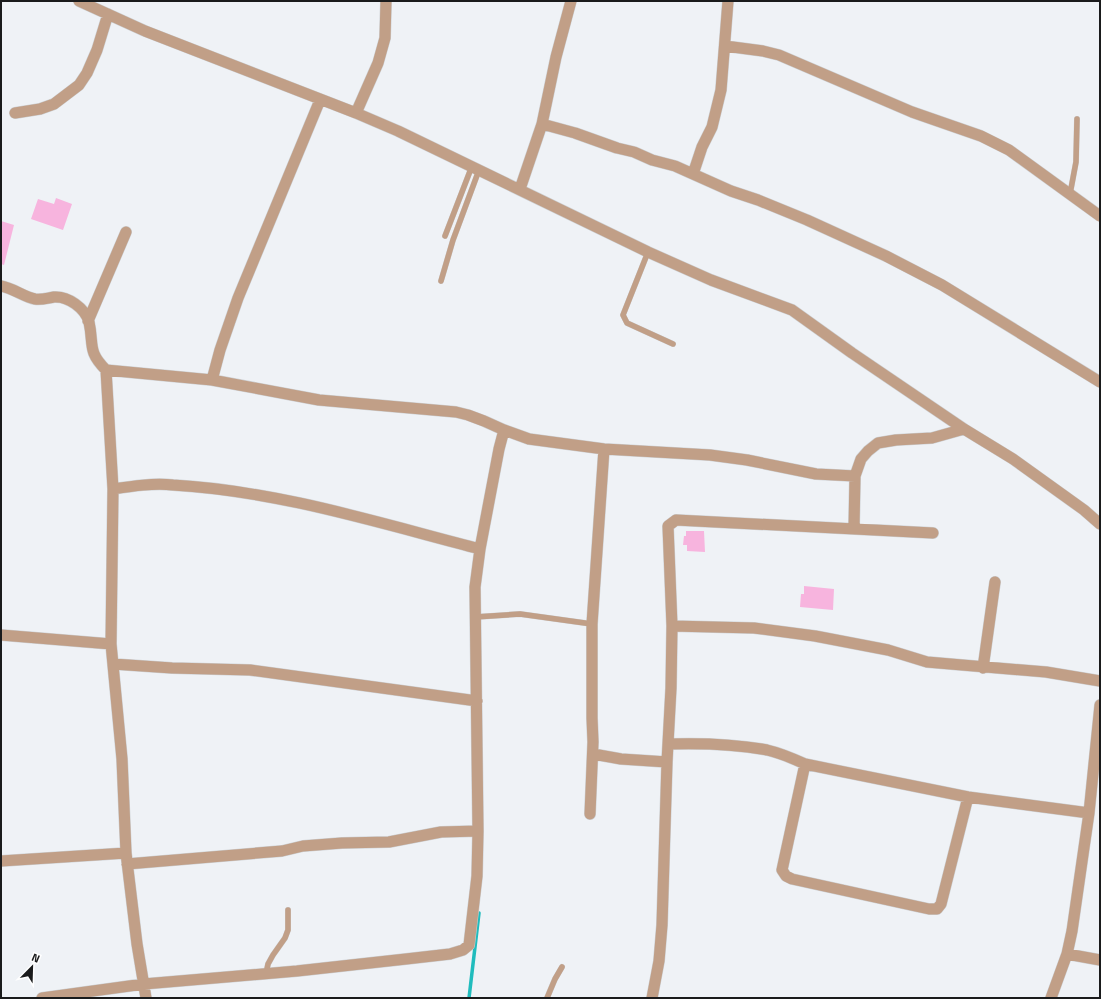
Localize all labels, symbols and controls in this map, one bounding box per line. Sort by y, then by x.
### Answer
north arrow [12,947,52,987]
text: N [29,949,43,967]

